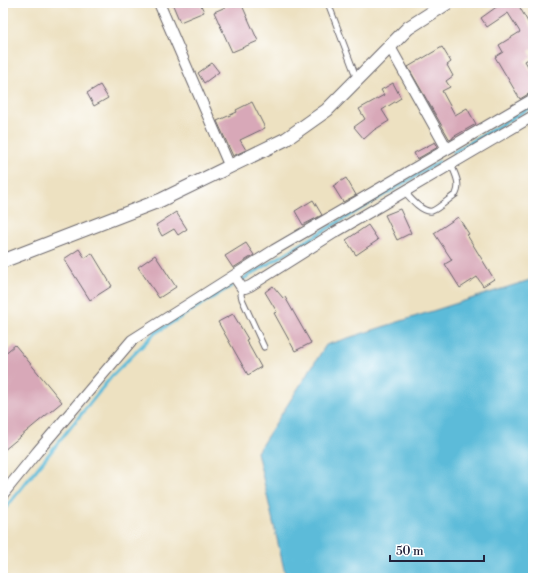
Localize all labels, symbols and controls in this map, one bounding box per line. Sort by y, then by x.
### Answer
scale bar [390,537,484,563]
text: 50 m [396,544,424,559]

